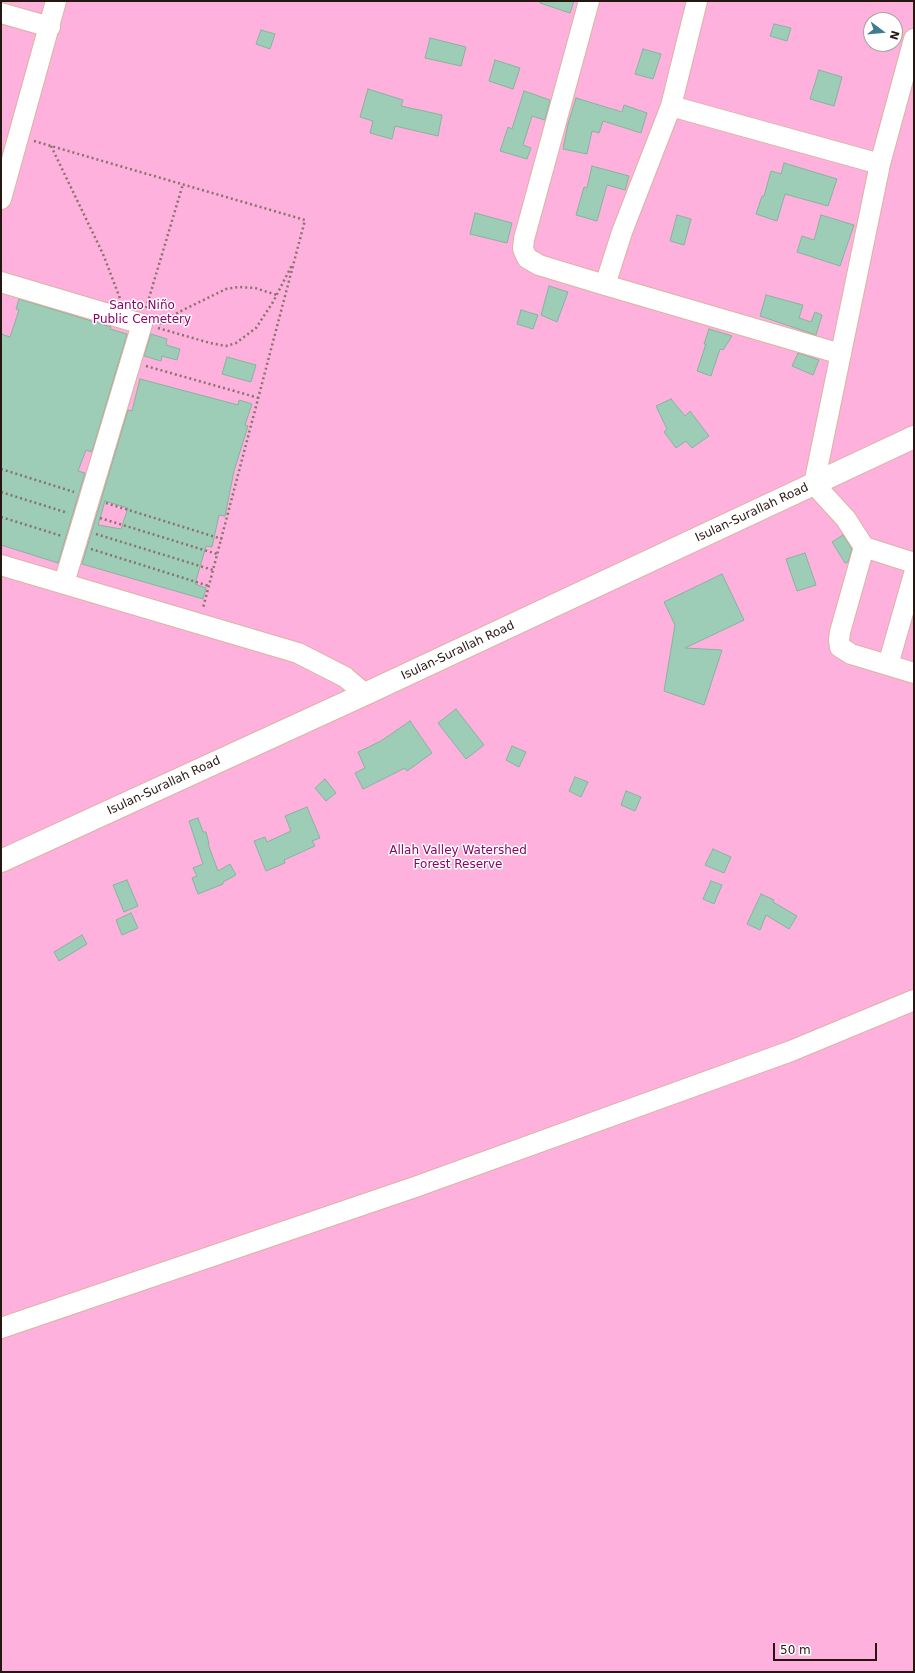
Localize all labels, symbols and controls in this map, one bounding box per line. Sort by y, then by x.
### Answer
north arrow [863,12,903,52]
text: N [887,29,902,41]
park label: Santo Niño Public Cemetery [93,299,191,327]
street label: Isulan-Surallah Road [693,480,811,546]
street label: Isulan-Surallah Road [399,618,517,684]
street label: Isulan-Surallah Road [105,753,223,819]
park label: Allah Valley Watershed Forest Reserve [389,844,527,872]
scale bar [775,1635,879,1661]
text: 50 m [780,1643,811,1657]

